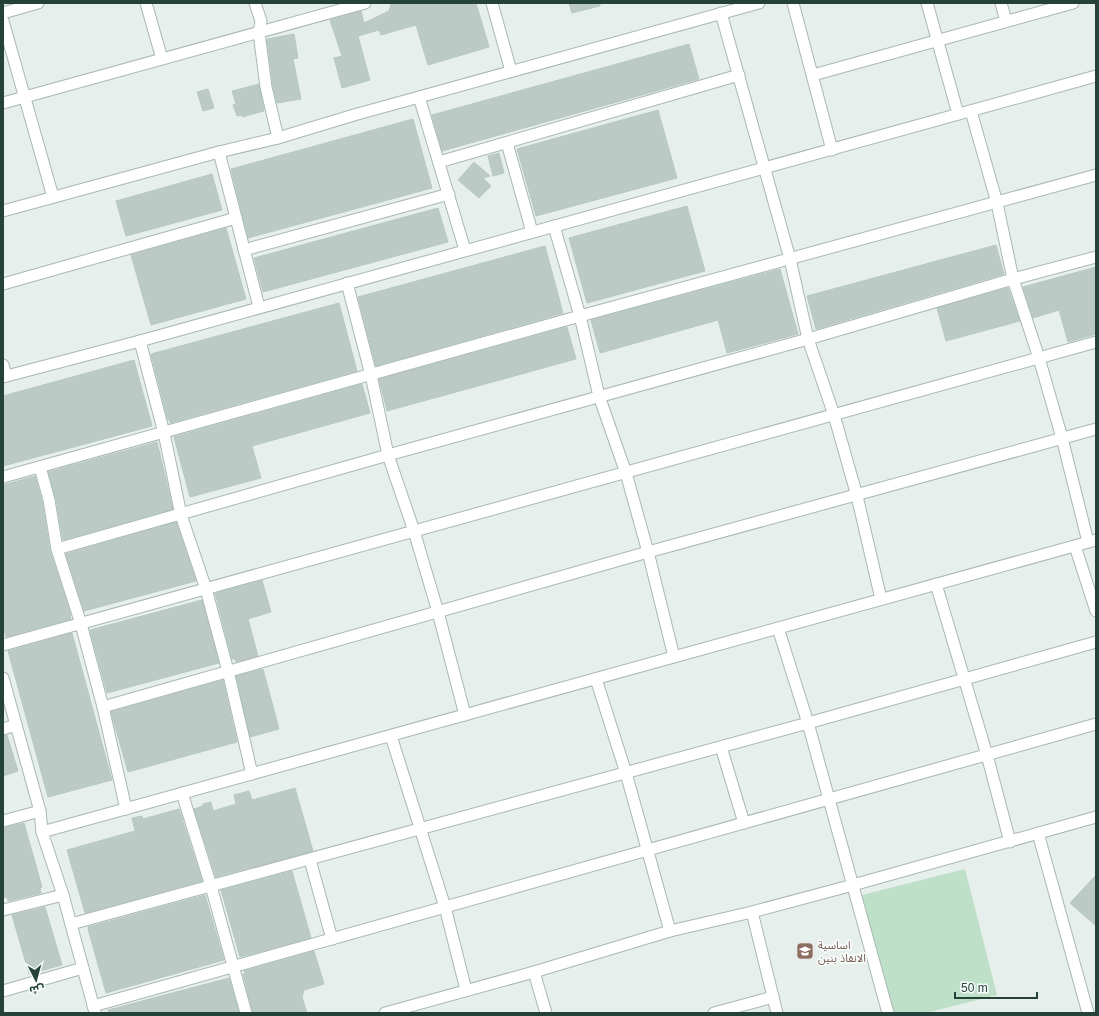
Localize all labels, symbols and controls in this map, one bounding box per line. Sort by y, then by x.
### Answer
place label: اساسية الانقاذ بنين [818,939,866,965]
school or university icon: اساسية الانقاذ بنين [795,941,815,961]
north arrow [16,960,56,1000]
scale bar [955,974,1037,1000]
text: 50 m [961,981,988,995]
text: ش [29,982,45,997]

